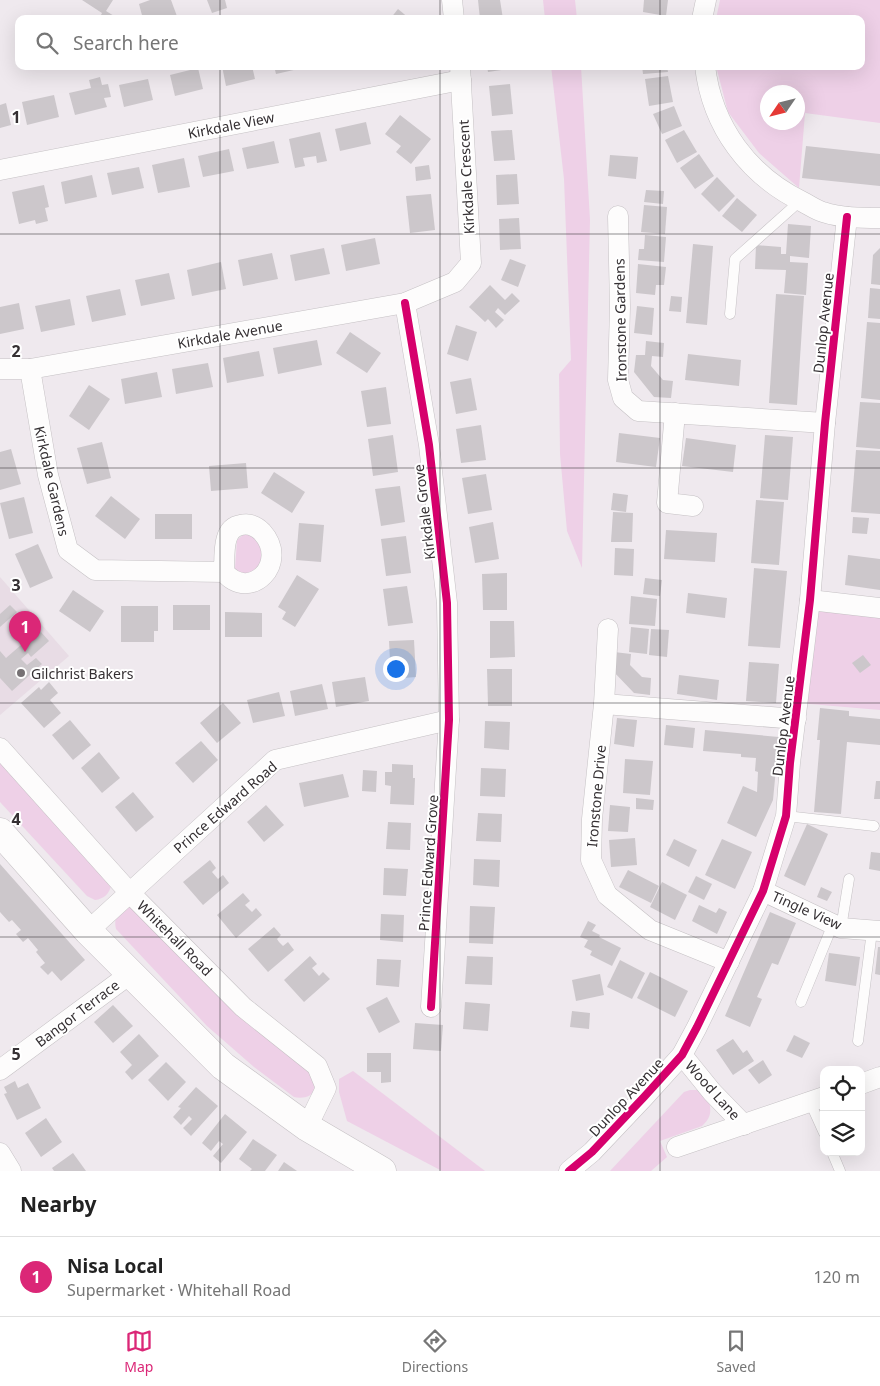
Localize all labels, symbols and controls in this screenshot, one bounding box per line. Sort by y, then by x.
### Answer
search box [15,15,865,70]
icon: search [33,29,61,57]
text: Search here [73,30,179,56]
north arrow [760,85,805,130]
text: 1 [11,106,21,128]
street label: Kirkdale View [186,107,276,143]
street label: Kirkdale Crescent [454,119,478,235]
street label: Ironstone Gardens [609,258,631,382]
street label: Dunlop Avenue [808,272,838,374]
street label: Kirkdale Avenue [176,315,284,353]
text: 2 [11,340,21,362]
street label: Kirkdale Gardens [30,424,74,538]
street label: Kirkdale Grove [409,463,439,561]
text: 3 [11,574,21,596]
pin: 1 [9,611,41,652]
your location [383,656,409,682]
place label: Gilchrist Bakers [31,664,134,683]
marker: Gilchrist Bakers [15,667,27,679]
street label: Dunlop Avenue [767,675,799,777]
street label: Ironstone Drive [582,744,610,848]
street label: Prince Edward Road [169,757,281,857]
street label: Prince Edward Grove [414,794,442,932]
text: 4 [11,808,21,830]
street label: Tingle View [769,886,845,934]
street label: Whitehall Road [133,896,217,980]
street label: Bangor Terrace [31,975,123,1051]
text: 5 [11,1043,21,1065]
street label: Dunlop Avenue [585,1054,667,1140]
street label: Wood Lane [681,1056,745,1124]
map controls [820,1066,865,1156]
button: locate [820,1066,865,1111]
button: layers [820,1111,865,1156]
text: Nearby [20,1190,96,1218]
text: Nisa Local [67,1253,163,1279]
text: 1 [31,1266,41,1288]
text: 120 m [813,1266,860,1288]
text: Supermarket · Whitehall Road [67,1279,291,1301]
tab: Map [124,1327,153,1376]
tab: Directions [402,1327,468,1376]
tab: Saved [717,1327,756,1376]

